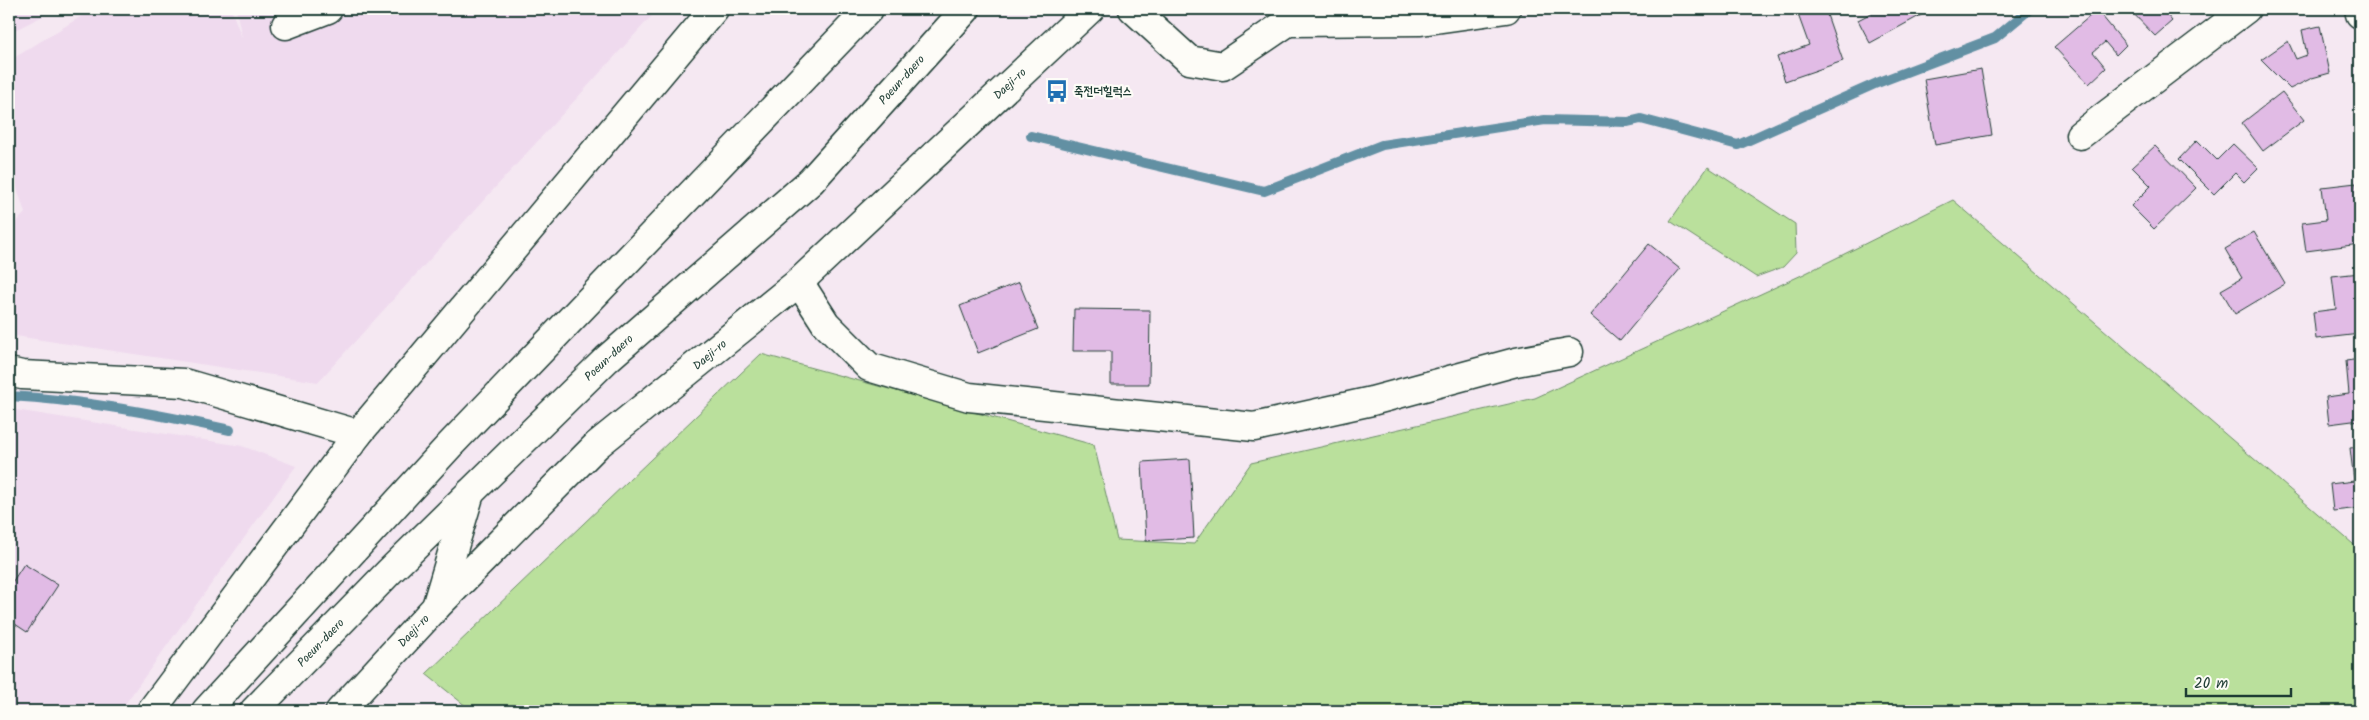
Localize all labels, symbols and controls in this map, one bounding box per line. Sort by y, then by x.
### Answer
street label: Poeun-daero [874,51,930,109]
street label: Daeji-ro [989,64,1031,104]
bus stop icon: 죽전더힐럭스 [1044,78,1070,104]
place label: 죽전더힐럭스 [1074,82,1132,101]
street label: Poeun-daero [580,330,638,386]
street label: Daeji-ro [689,335,731,375]
street label: Daeji-ro [394,610,434,652]
street label: Poeun-daero [293,614,349,672]
scale bar [2186,665,2292,697]
text: 20 m [2194,672,2228,696]

